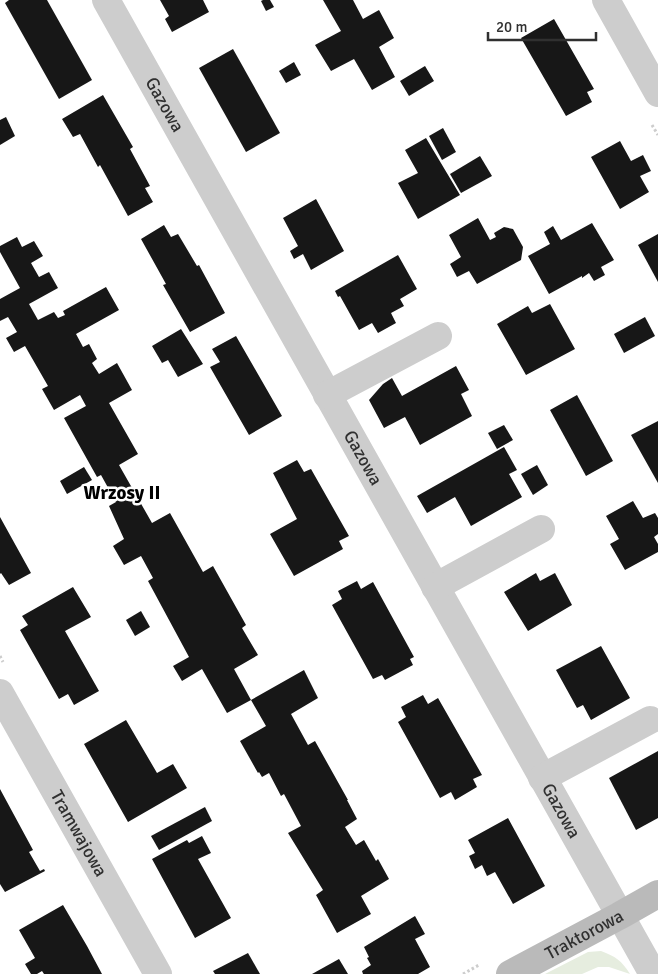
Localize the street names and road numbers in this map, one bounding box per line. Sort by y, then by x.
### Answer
street label: Gazowa [141,73,189,136]
street label: Gazowa [339,426,387,489]
street label: Gazowa [537,779,586,842]
street label: Tramwajowa [46,786,112,881]
street label: Traktorowa [541,905,627,964]

